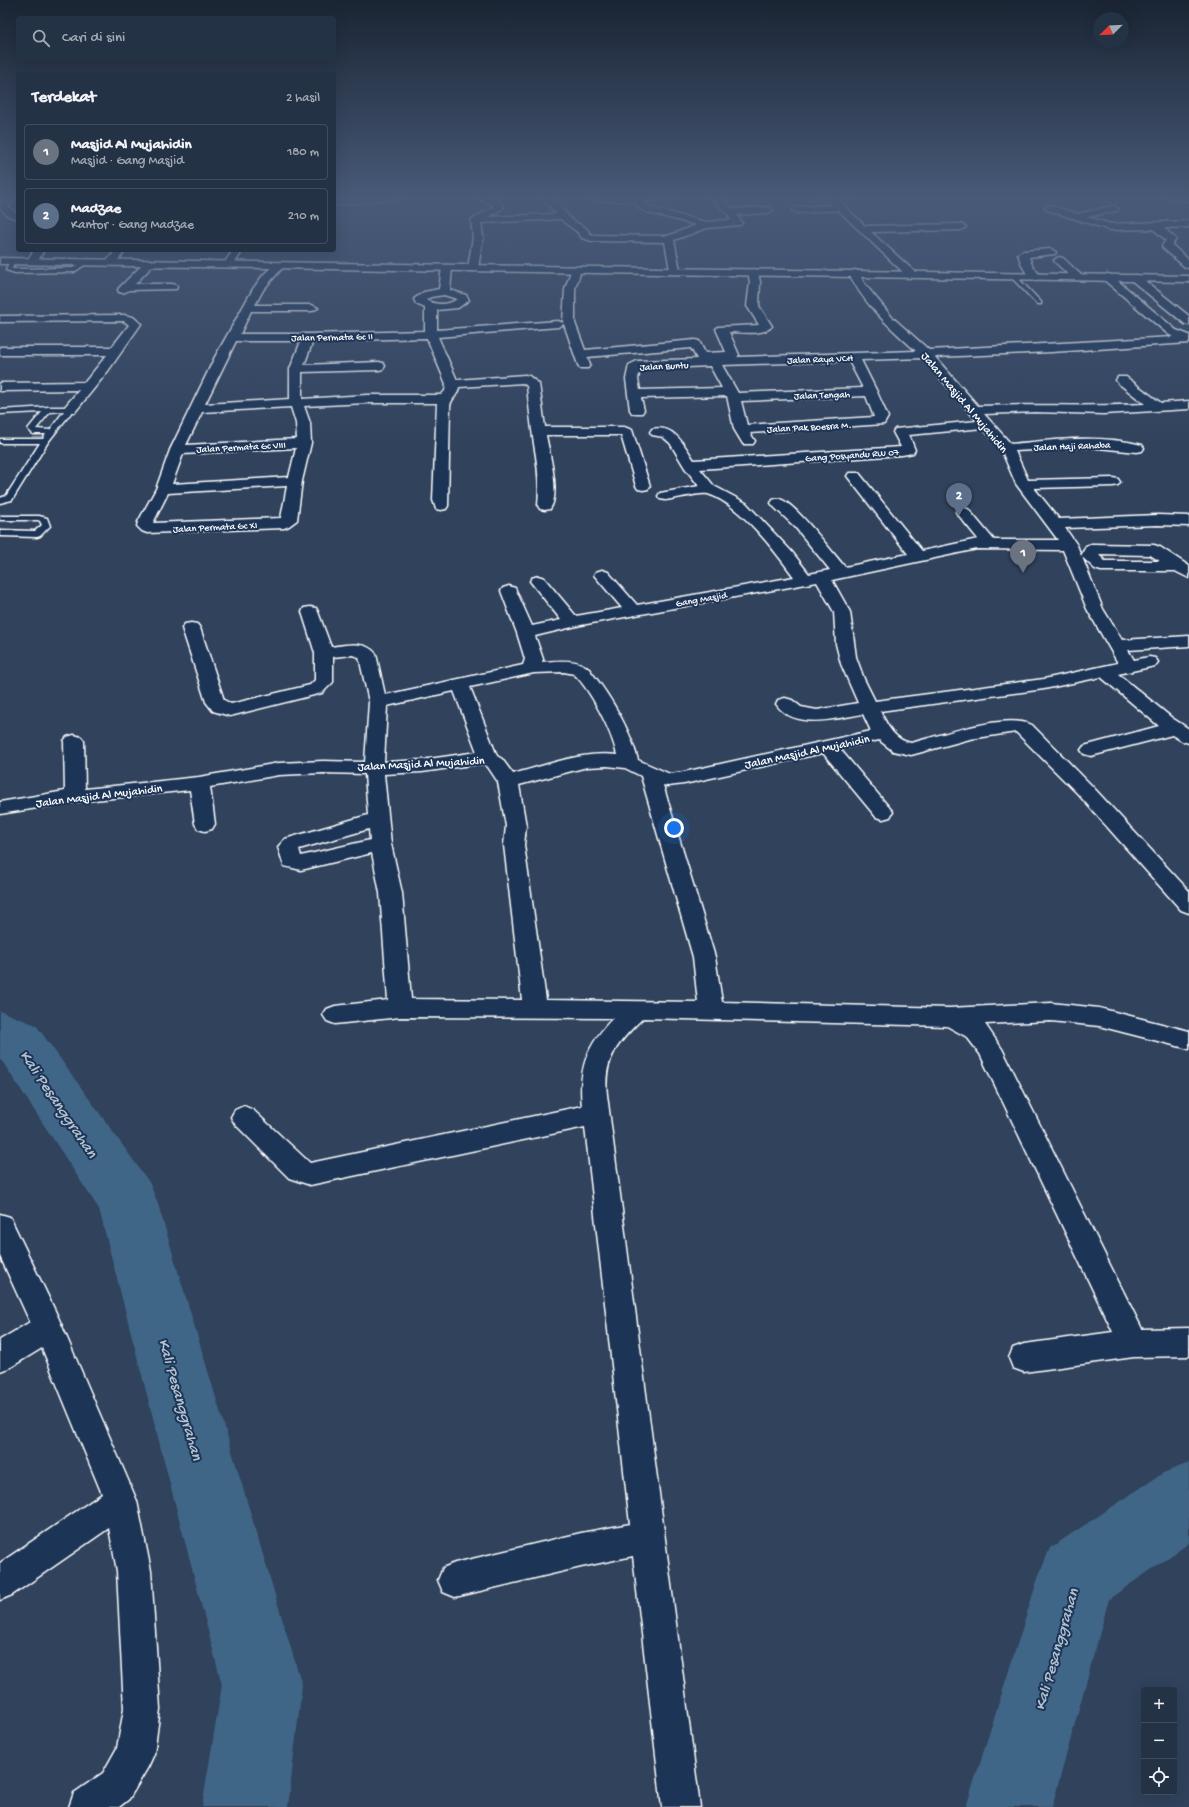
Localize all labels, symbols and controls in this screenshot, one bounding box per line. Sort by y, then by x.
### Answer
north arrow [1093,12,1129,48]
search box [16,16,336,60]
icon: search [30,27,52,49]
text: Cari di sini [62,29,125,47]
text: Terdekat [32,88,96,108]
text: 2 hasil [286,91,320,106]
text: Masjid Al Mujahidin [71,136,192,154]
text: 1 [43,145,49,160]
text: 180 m [287,145,319,160]
text: Masjid · Gang Masjid [71,154,184,169]
text: Madzae [71,200,121,218]
text: 2 [43,209,49,224]
text: 210 m [288,209,319,224]
text: Kantor · Gang Madzae [71,218,194,233]
street label: Jalan Permata Gc II [291,331,373,345]
street label: Jalan Masjid Al Mujahidin [917,350,1010,457]
street label: Jalan Raya VCH [787,353,854,367]
street label: Jalan Buntu [639,360,689,374]
street label: Jalan Tengah [794,389,851,403]
street label: Jalan Pak Boesra M. [767,420,852,436]
street label: Jalan Permata Gc VIII [196,440,286,456]
street label: Jalan Haji Rahaba [1033,440,1111,454]
street label: Gang Posyandu RW 07 [805,447,900,465]
pin: 2 [946,483,972,516]
street label: Jalan Permata Gc XI [173,520,258,536]
pin: 1 [1010,540,1036,573]
street label: Gang Masjid [675,589,729,610]
street label: Jalan Masjid Al Mujahidin [744,733,871,773]
street label: Jalan Masjid Al Mujahidin [357,755,485,775]
street label: Jalan Masjid Al Mujahidin [35,782,164,812]
your location [664,818,684,838]
water label: Kali Pesanggrahan [14,1048,100,1163]
water label: Kali Pesanggrahan [152,1337,205,1463]
water label: Kali Pesanggrahan [1032,1587,1085,1713]
map controls [1141,1687,1177,1795]
button: + [1141,1687,1177,1723]
button: − [1141,1723,1177,1759]
button: locate [1141,1759,1177,1795]

